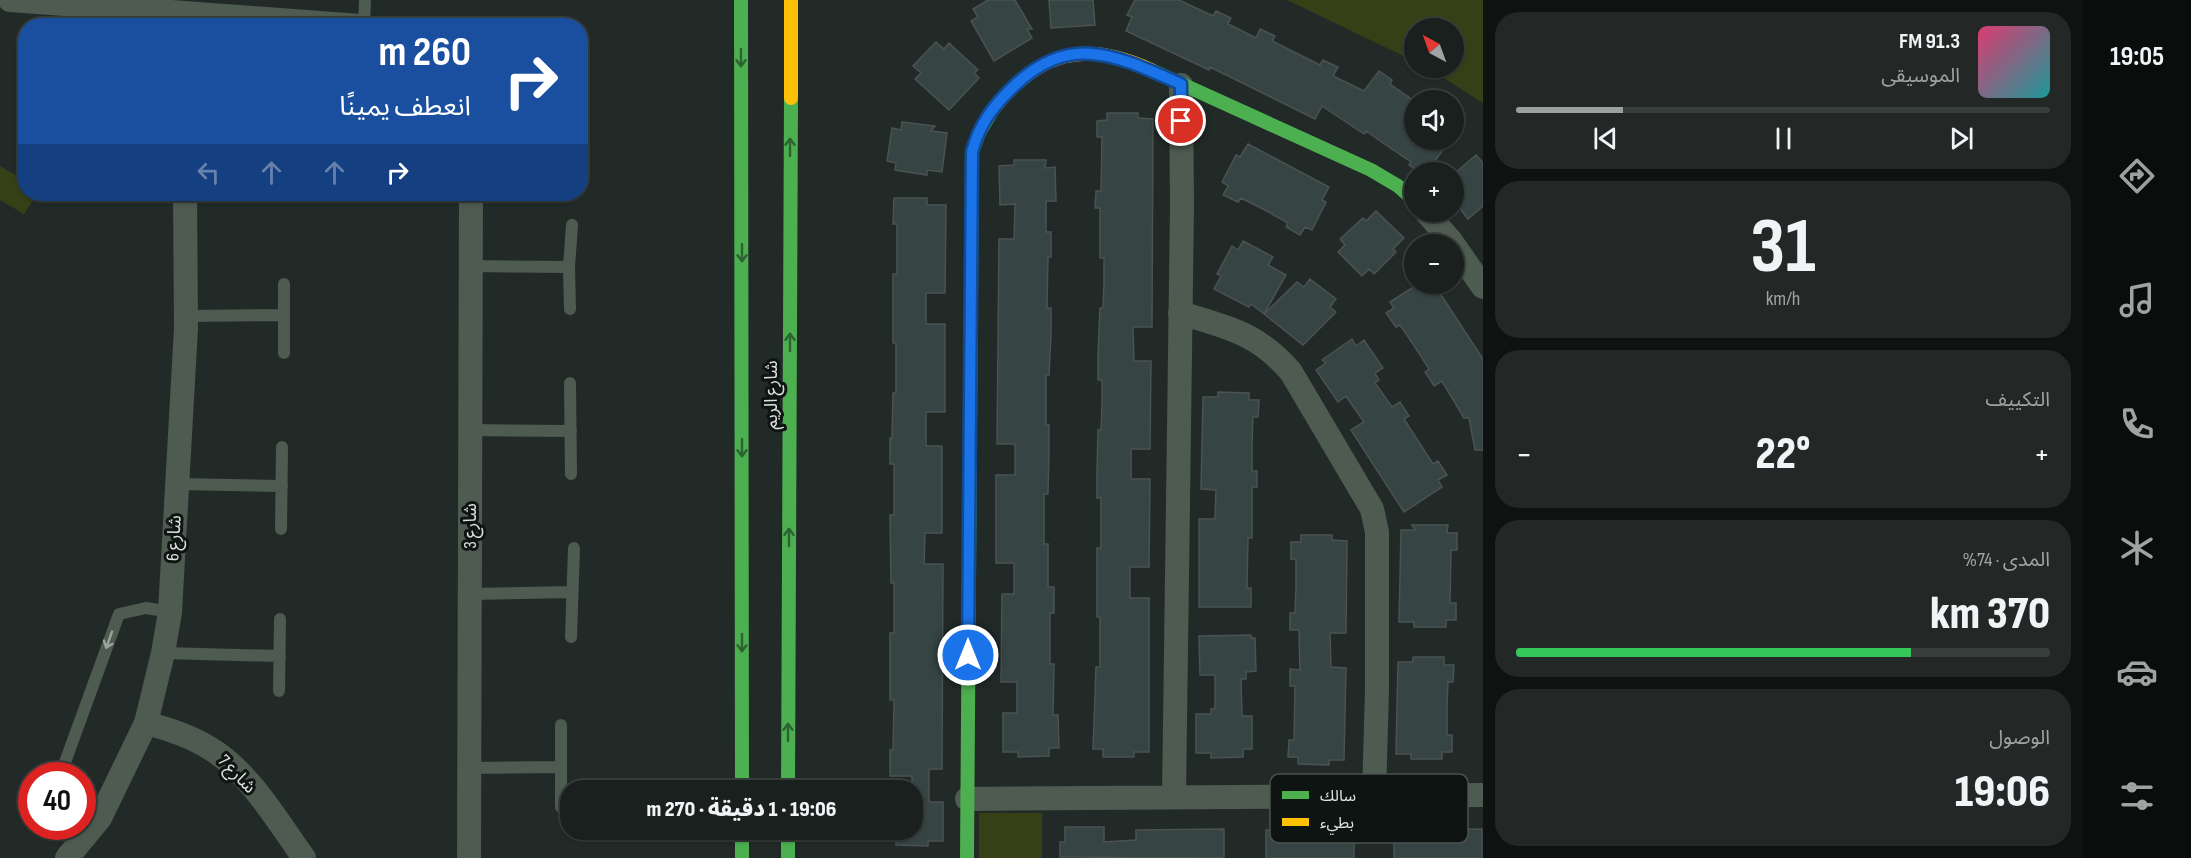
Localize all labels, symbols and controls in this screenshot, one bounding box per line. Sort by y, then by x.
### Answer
north arrow [1404,18,1464,78]
map controls [1404,18,1464,294]
text: 260 m [378,27,471,78]
text: 91.3 FM [1899,28,1960,55]
text: 19:05 [2110,41,2164,73]
icon: right [492,42,570,120]
one-way arrow [735,48,747,68]
text: الموسيقى [1881,64,1960,88]
button: sound [1404,90,1464,150]
text: انعطف يمينًا [339,91,471,123]
pin [1155,95,1206,146]
icon: arrive [1164,104,1197,137]
icon: previous [1589,122,1622,155]
icon: pause [1767,122,1800,155]
icon: next [1945,122,1978,155]
one-way arrow [784,138,796,158]
icon: directions [2116,155,2158,197]
icon: left [192,156,225,189]
icon: ahead [255,156,288,189]
icon: ahead [318,156,351,189]
icon: right [381,156,414,189]
button: + [1404,162,1464,222]
text: 31 [1750,201,1816,294]
button: − [1404,234,1464,294]
one-way arrow [736,243,748,263]
icon: music [2116,279,2158,321]
text: km/h [1766,287,1800,311]
one-way arrow [784,333,795,353]
street label: شارع الريم [761,361,785,430]
text: التكييف [1986,388,2050,412]
icon: phone [2116,403,2158,445]
text: 22° [1755,427,1811,482]
text: − [1516,435,1532,475]
text: + [2034,435,2050,475]
one-way arrow [736,438,748,458]
street label: شارع 3 [460,503,484,549]
street label: شارع 6 [162,515,189,562]
icon: climate [2116,527,2158,569]
one-way arrow [783,528,795,548]
text: المدى · 74% [1962,548,2050,572]
text: 370 km [1930,587,2050,642]
position arrow [936,623,1000,687]
one-way arrow [103,631,114,649]
one-way arrow [736,633,748,653]
icon: car [2116,651,2158,693]
one-way arrow [782,723,794,743]
text: الوصول [1989,726,2050,750]
street label: شارع 7 [212,750,260,800]
speed limit sign: 40 [18,762,96,840]
text: 19:06 [1955,765,2050,820]
legend [1270,774,1468,843]
icon: filters [2116,775,2158,817]
text: سالك [1320,787,1356,806]
text: 19:06 · 1 دقيقة · 270 m [647,796,836,823]
text: بطيء [1320,814,1354,835]

